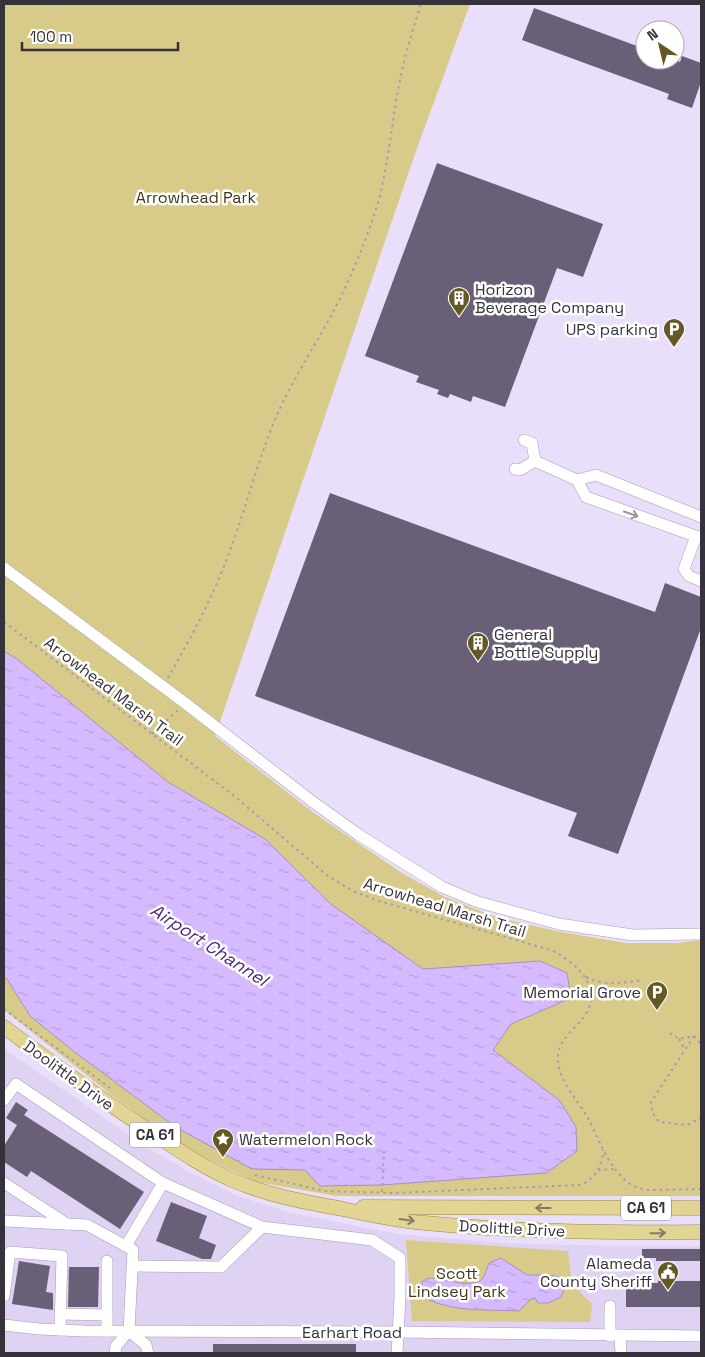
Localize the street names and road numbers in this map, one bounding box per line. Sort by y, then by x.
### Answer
street label: Arrowhead Marsh Trail [40,632,187,751]
street label: Arrowhead Marsh Trail [361,873,529,942]
street label: Doolittle Drive [19,1036,118,1115]
road number: CA 61 [130,1122,180,1148]
road number: CA 61 [621,1196,671,1220]
street label: Doolittle Drive [458,1215,566,1242]
street label: Earhart Road [302,1322,402,1343]

